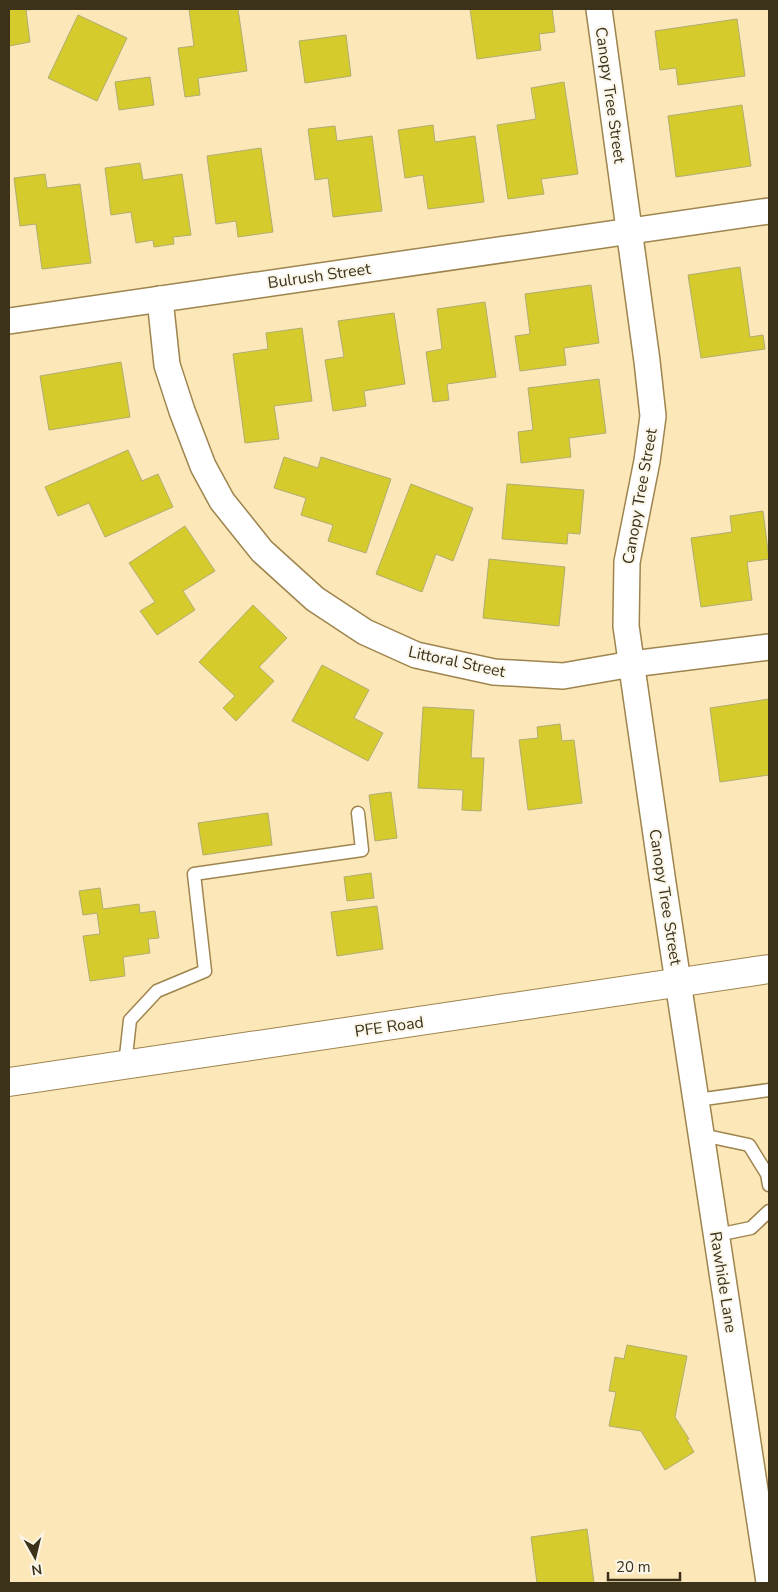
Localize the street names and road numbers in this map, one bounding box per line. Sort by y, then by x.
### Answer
street label: Canopy Tree Street [590,26,631,165]
street label: Bulrush Street [266,258,372,294]
street label: Canopy Tree Street [617,426,663,566]
street label: Littoral Street [406,641,508,683]
street label: Canopy Tree Street [643,828,687,967]
street label: PFE Road [353,1011,425,1043]
street label: Rawhide Lane [704,1230,742,1334]

